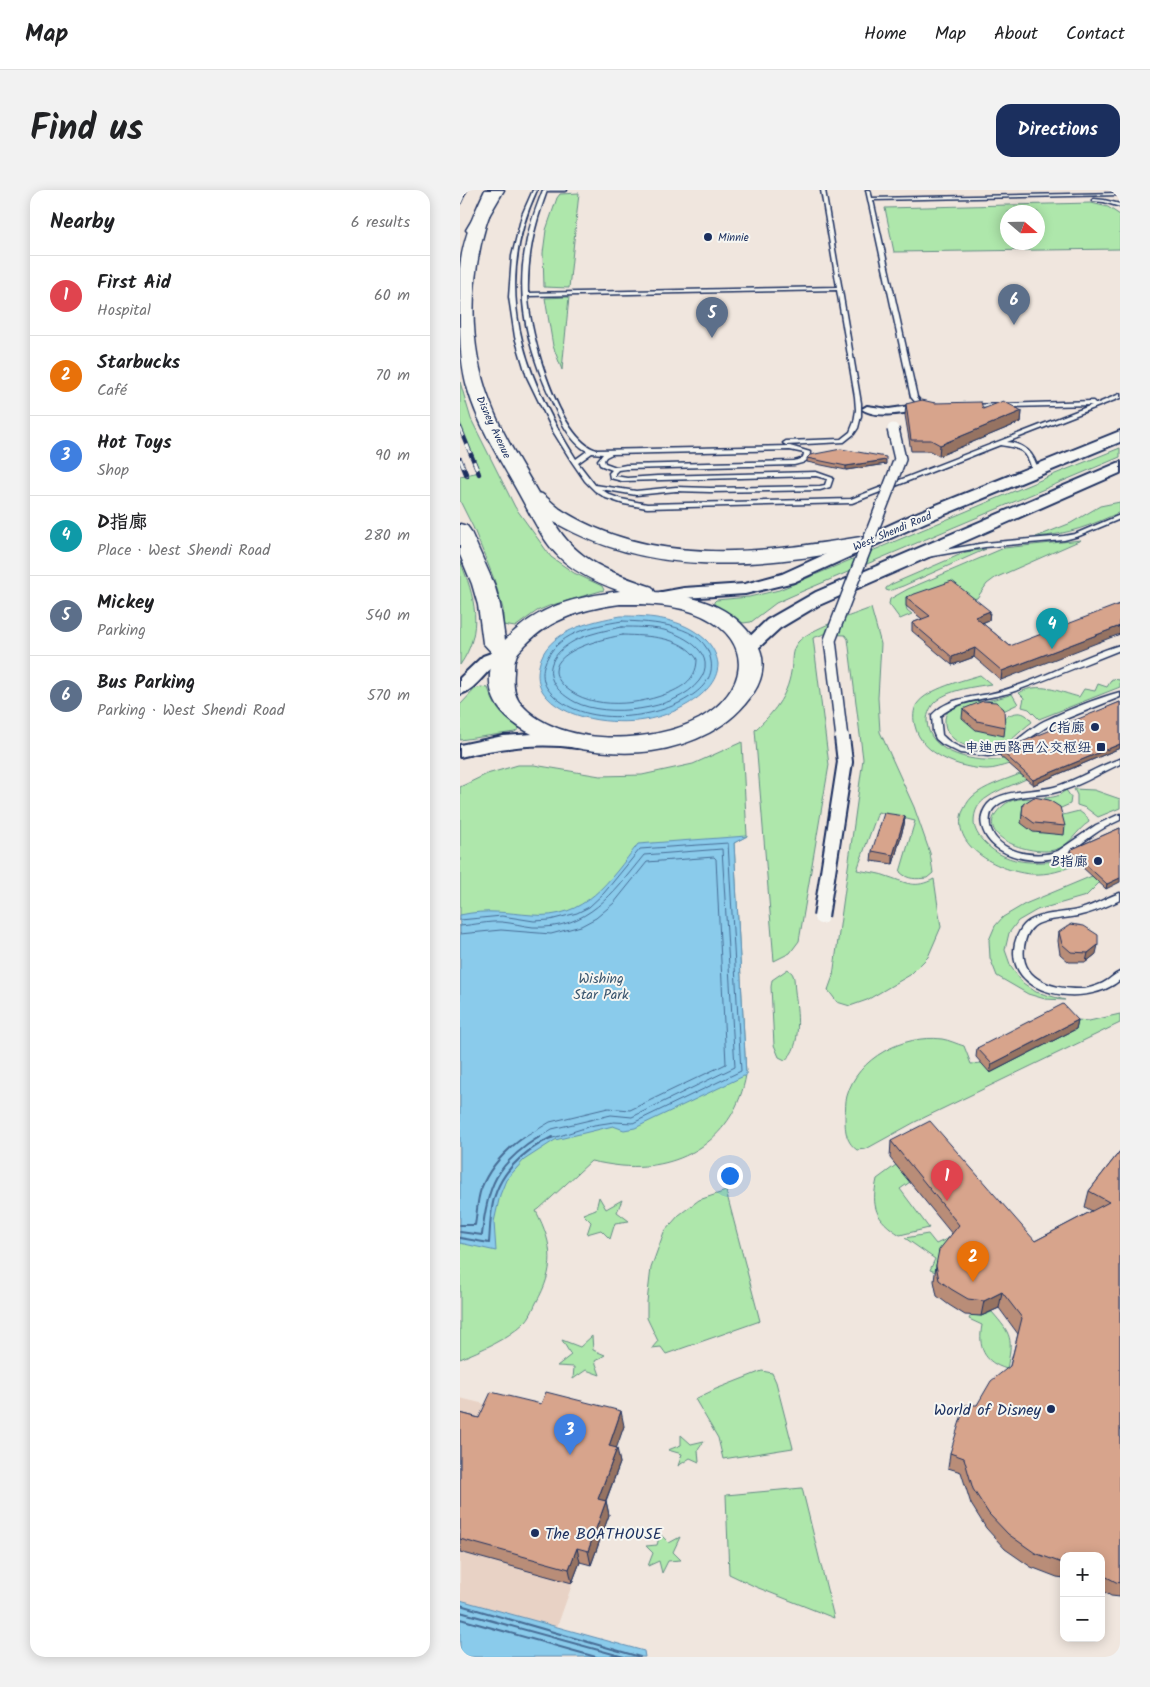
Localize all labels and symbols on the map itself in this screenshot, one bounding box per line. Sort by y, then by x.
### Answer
north arrow [1000,205,1045,250]
place label: Minnie [718,229,749,247]
marker: Minnie [702,231,714,243]
pin: 6 [998,284,1030,325]
pin: 5 [696,297,728,338]
street label: Disney Avenue [471,393,515,462]
street label: West Shendi Road [850,507,935,557]
pin: 4 [1036,608,1068,649]
place label: C指廊 [1049,717,1085,739]
marker: C指廊 [1089,721,1101,733]
place label: 申迪西路西公交枢纽 [965,737,1091,759]
marker: 申迪西路西公交枢纽 [1095,741,1107,753]
place label: B指廊 [1051,851,1088,873]
marker: B指廊 [1092,855,1104,867]
park label: Wishing Star Park [573,968,629,1006]
pin: 1 [931,1160,963,1201]
your location [717,1163,743,1189]
pin: 2 [957,1241,989,1282]
place label: World of Disney [934,1398,1041,1423]
marker: World of Disney [1045,1403,1057,1415]
pin: 3 [554,1414,586,1455]
place label: The BOATHOUSE [545,1522,663,1547]
marker: The BOATHOUSE [529,1527,541,1539]

